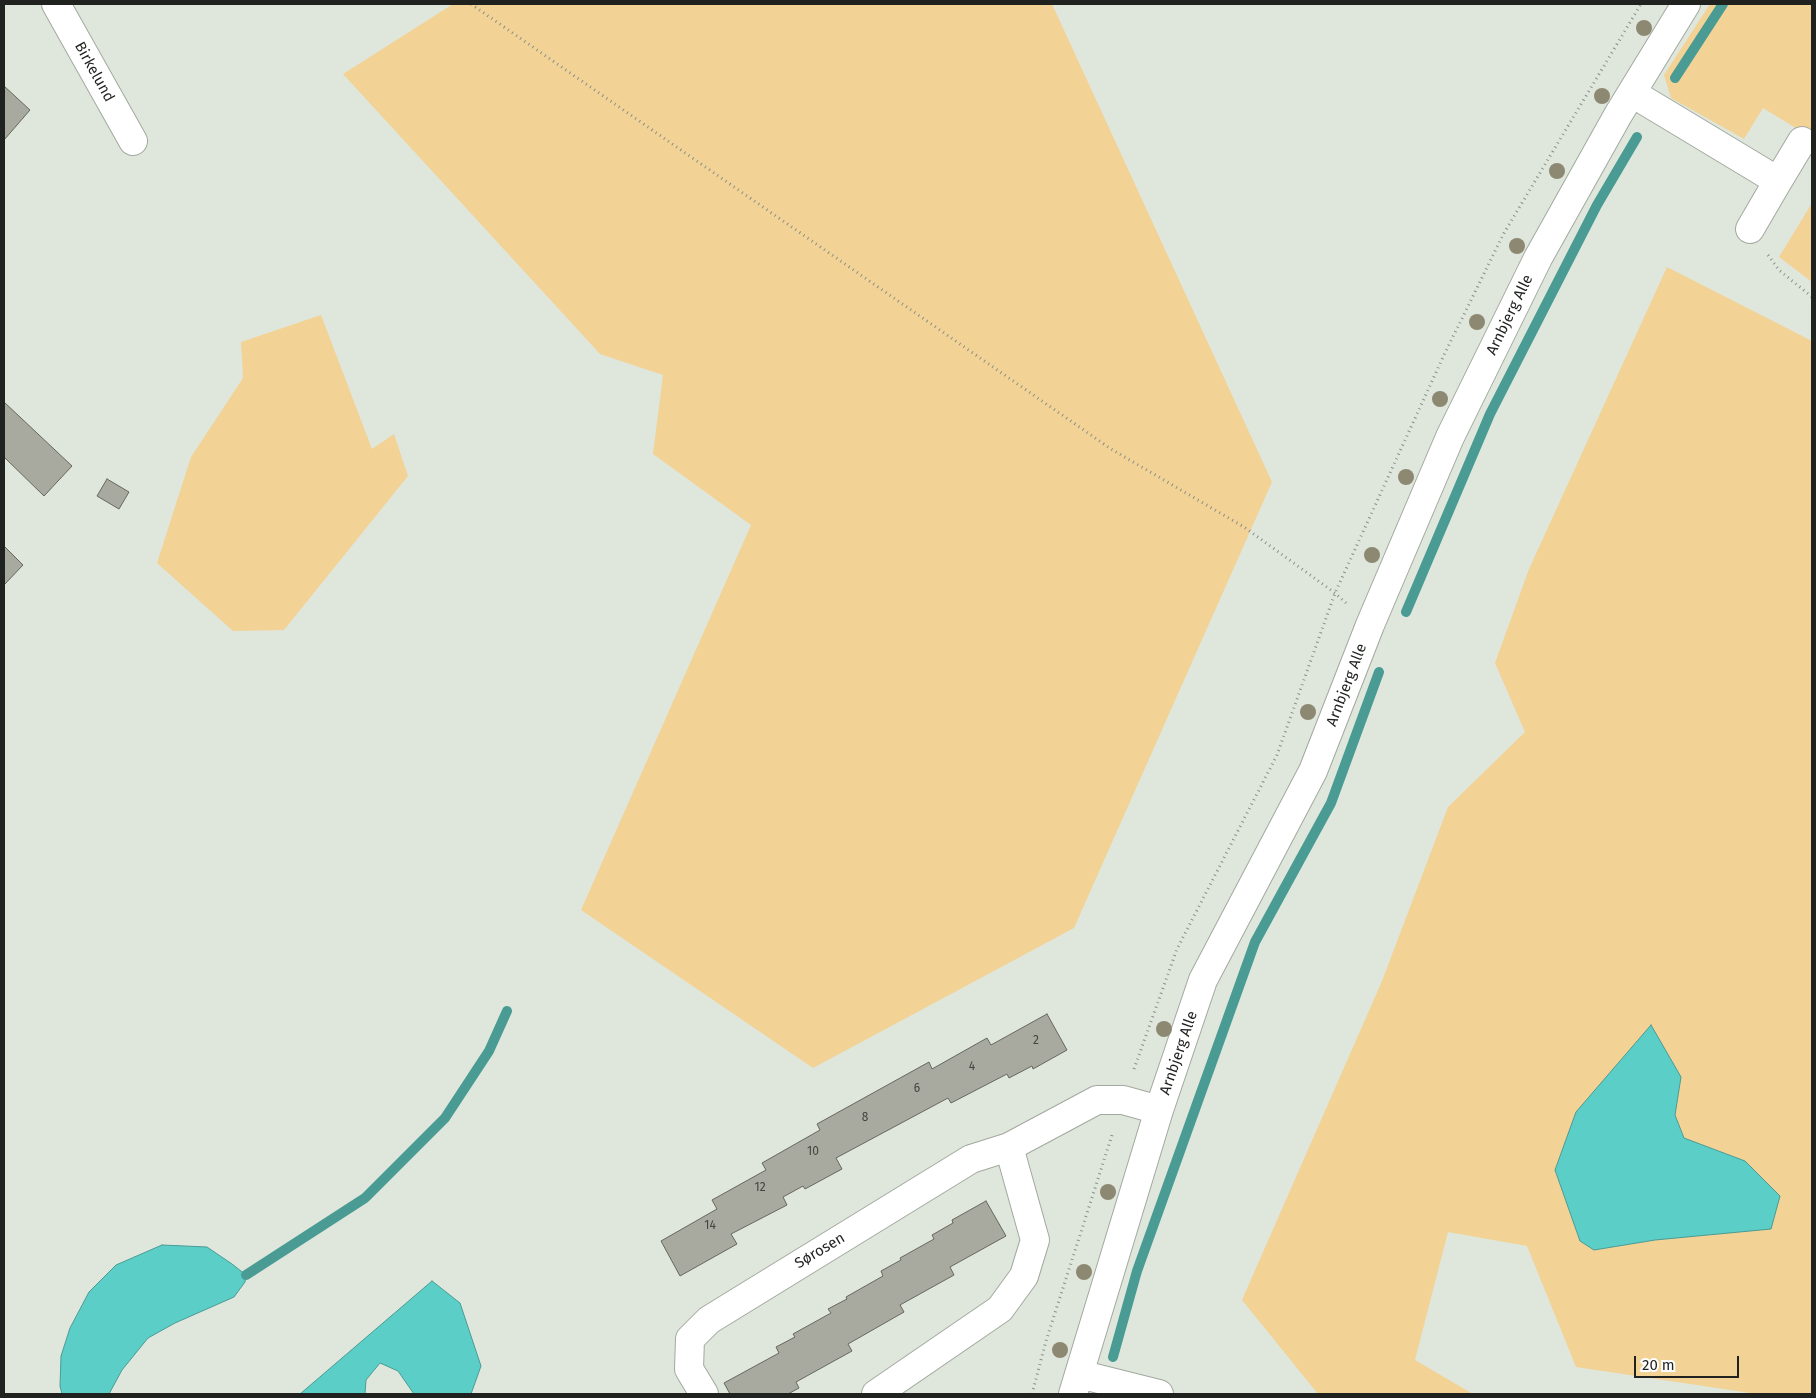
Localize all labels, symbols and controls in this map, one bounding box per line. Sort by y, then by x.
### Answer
street label: Birkelund [70,39,118,105]
street label: Arnbjerg Alle [1483,272,1537,358]
street label: Arnbjerg Alle [1323,641,1371,729]
street label: Arnbjerg Alle [1156,1009,1202,1097]
house number: 2 [1033,1034,1039,1048]
house number: 4 [969,1060,975,1074]
house number: 6 [914,1082,920,1096]
house number: 8 [862,1111,868,1125]
house number: 10 [807,1145,819,1159]
house number: 12 [754,1181,766,1195]
house number: 14 [704,1219,716,1233]
street label: Sørosen [792,1229,848,1273]
scale bar [1636,1346,1741,1378]
text: 20 m [1642,1356,1675,1374]

